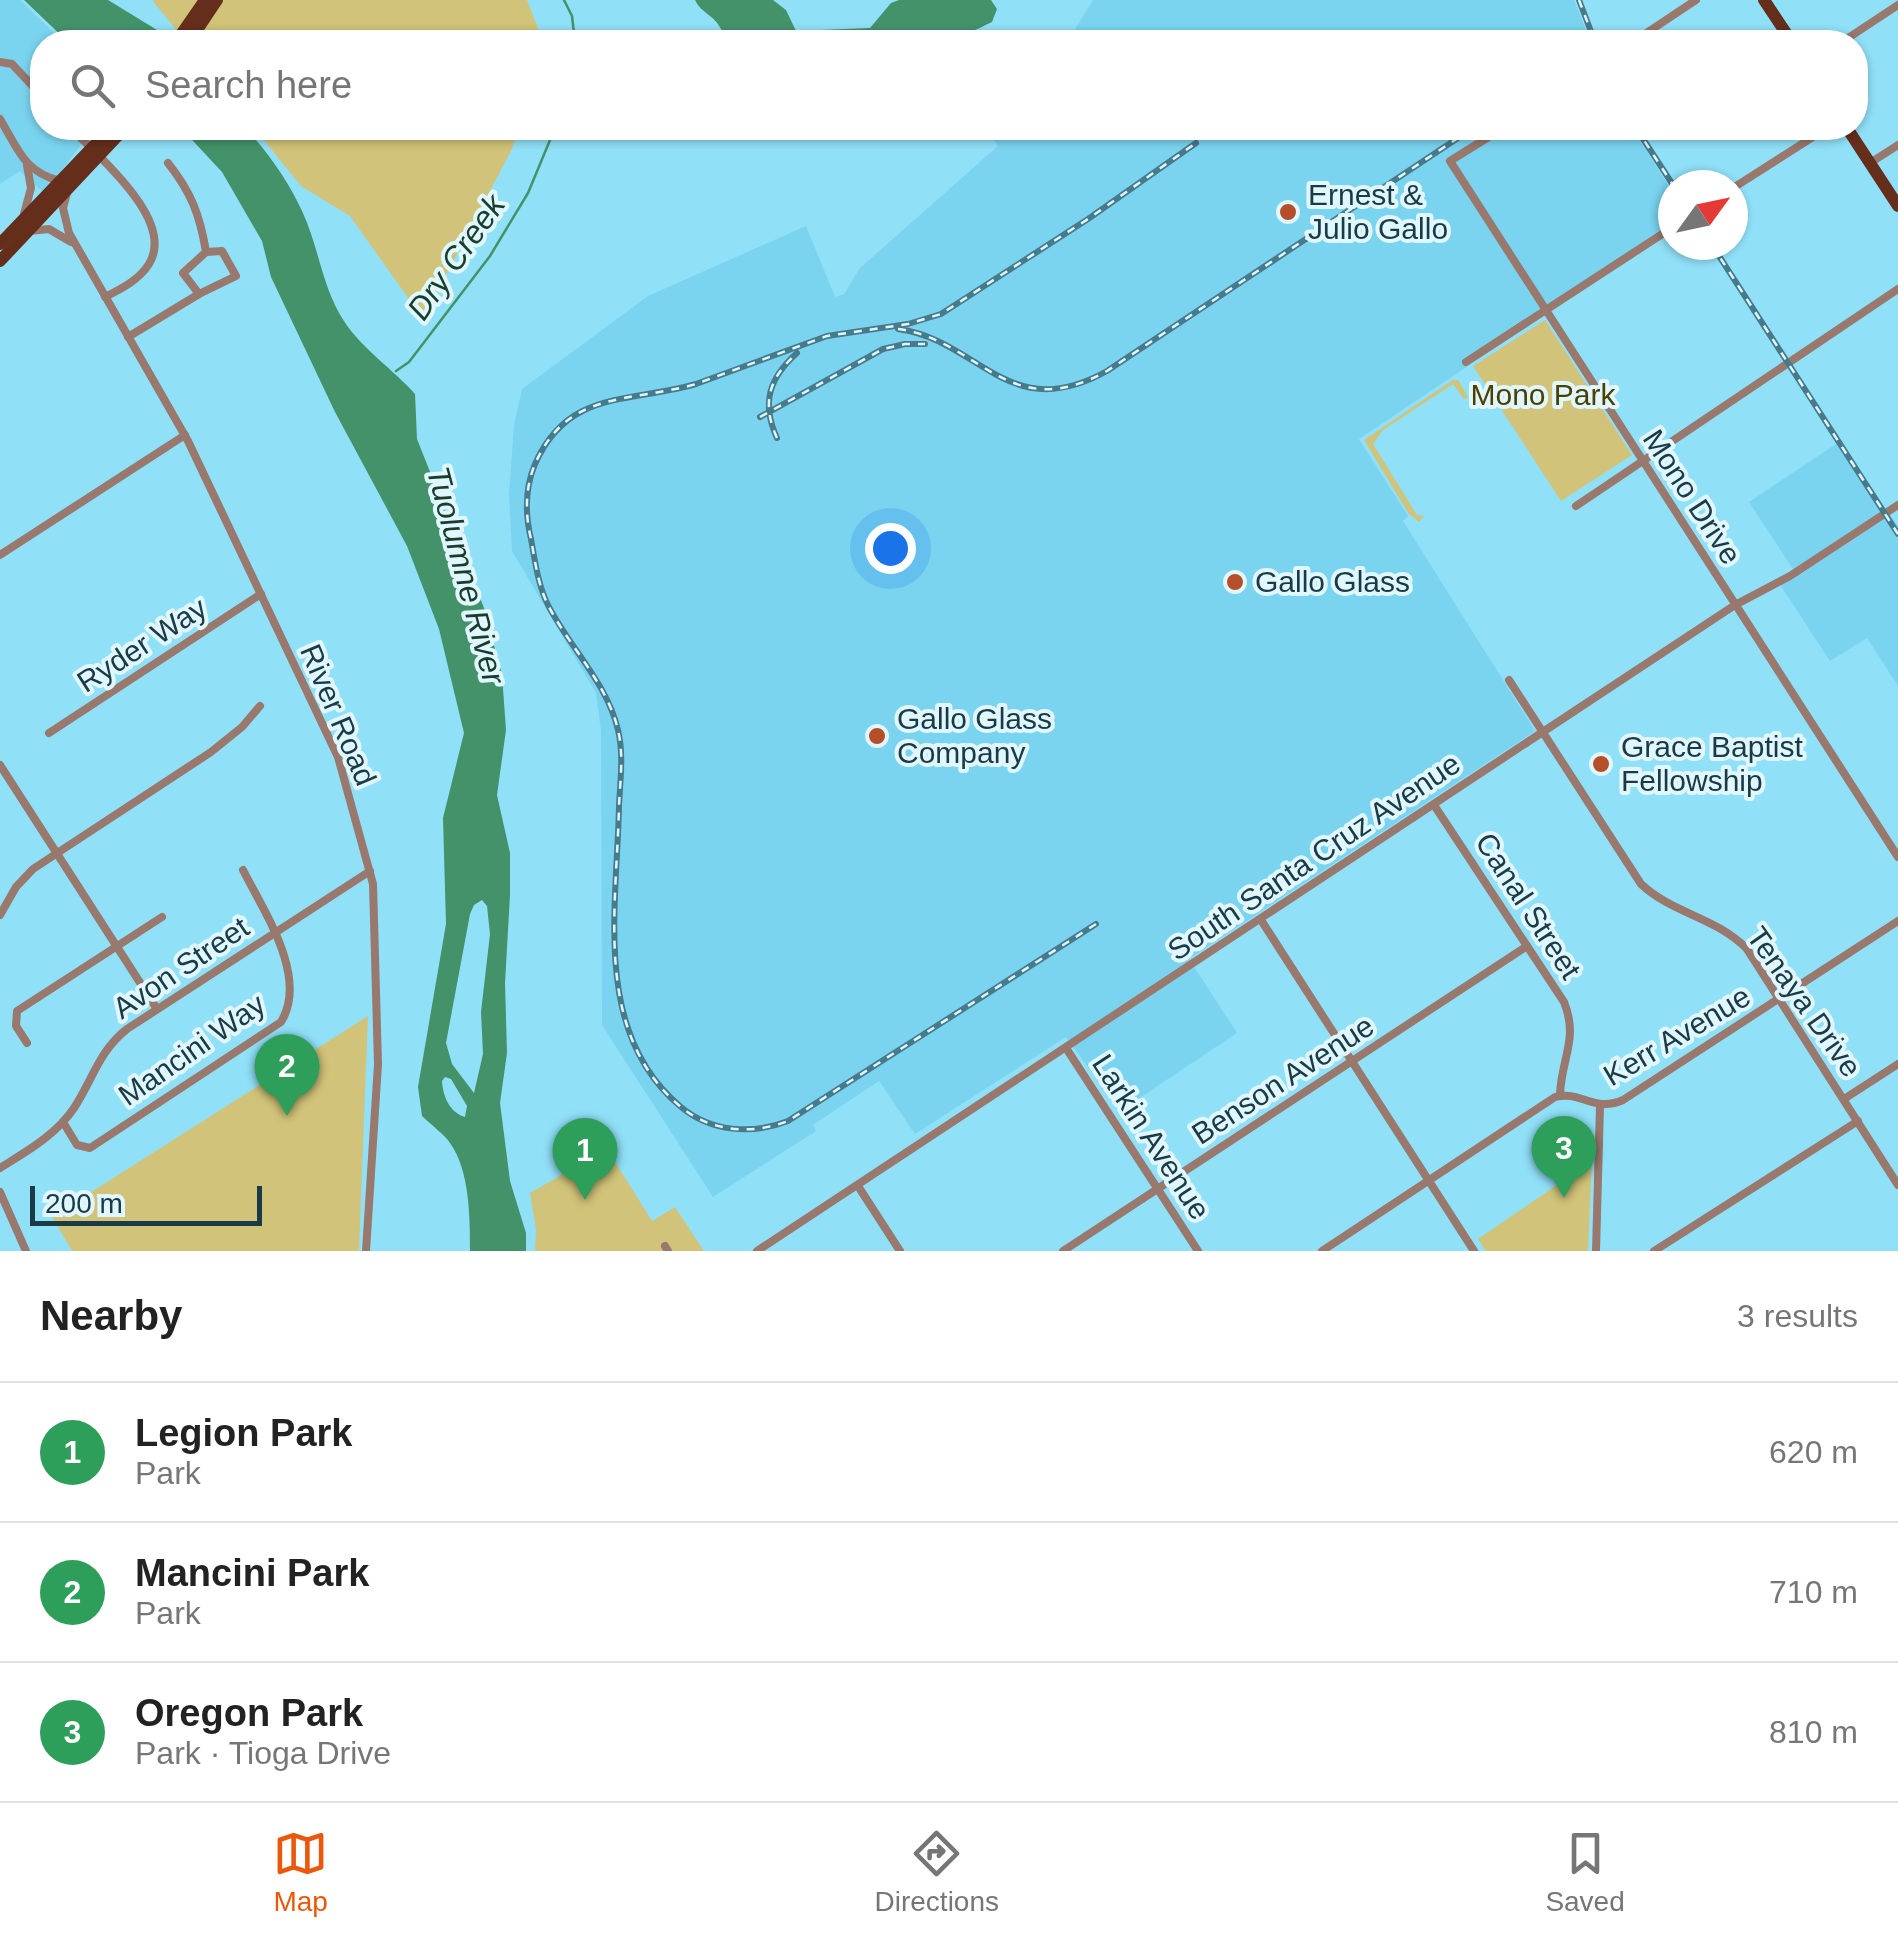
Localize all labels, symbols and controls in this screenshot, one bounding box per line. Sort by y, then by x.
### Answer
search box [30,30,1868,140]
icon: search [65,58,120,113]
text: Search here [145,64,352,106]
north arrow [1658,170,1748,260]
place label: Ernest & Julio Gallo [1308,178,1448,245]
water label: Dry Creek [400,186,513,326]
marker: Ernest & Julio Gallo [1277,201,1299,223]
park label: Mono Park [1470,378,1617,411]
street label: Mono Drive [1637,423,1748,570]
water label: Tuolumne River [420,462,513,689]
your location [865,523,916,574]
place label: Gallo Glass [1255,565,1410,598]
marker: Gallo Glass [1224,571,1246,593]
street label: Ryder Way [71,591,212,699]
street label: River Road [294,639,383,790]
place label: Gallo Glass Company [897,702,1052,769]
marker: Gallo Glass Company [866,725,888,747]
place label: Grace Baptist Fellowship [1621,730,1803,797]
street label: South Santa Cruz Avenue [1162,747,1466,967]
marker: Grace Baptist Fellowship [1590,753,1612,775]
street label: Canal Street [1469,827,1588,985]
street label: Avon Street [107,910,255,1025]
street label: Tenaya Drive [1741,921,1868,1083]
street label: Kerr Avenue [1598,979,1756,1092]
street label: Mancini Way [112,987,271,1112]
street label: Benson Avenue [1186,1009,1380,1151]
pin: 2 [254,1034,320,1116]
street label: Larkin Avenue [1086,1048,1217,1225]
pin: 3 [1532,1116,1596,1198]
pin: 1 [552,1118,618,1200]
scale bar [30,1181,262,1226]
text: 200 m [45,1188,123,1219]
text: Nearby [40,1292,182,1339]
text: 3 results [1737,1298,1858,1334]
text: Legion Park [135,1412,353,1454]
text: 1 [64,1434,81,1470]
text: 620 m [1769,1434,1858,1470]
text: Park [135,1455,201,1491]
text: Mancini Park [135,1552,369,1594]
text: 2 [64,1574,81,1610]
text: 710 m [1769,1574,1858,1610]
text: Park [135,1595,201,1631]
text: Oregon Park [135,1692,363,1734]
text: 3 [64,1714,81,1750]
text: 810 m [1769,1714,1858,1750]
text: Park · Tioga Drive [135,1735,391,1771]
tab: Map [273,1826,328,1918]
tab: Directions [875,1826,999,1918]
tab: Saved [1545,1826,1625,1918]

